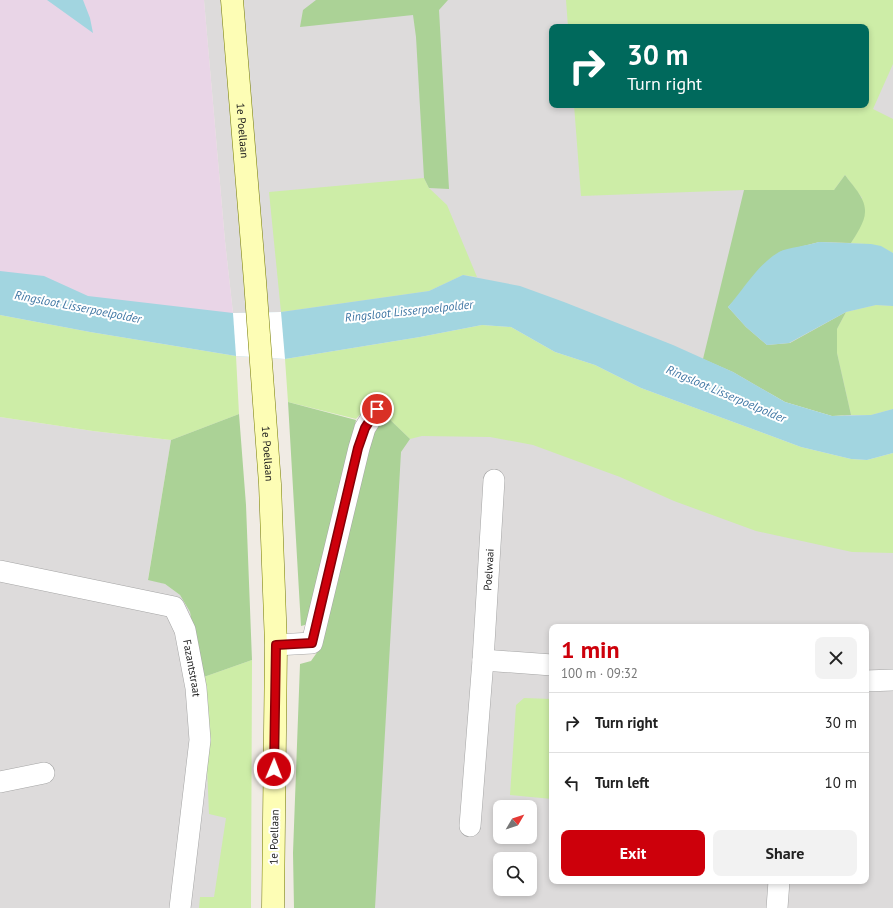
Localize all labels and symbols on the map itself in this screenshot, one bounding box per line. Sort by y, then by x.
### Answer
street label: 1e Poellaan [233,102,252,159]
water label: Ringsloot Lisserpoelpolder [13,287,144,326]
water label: Ringsloot Lisserpoelpolder [344,296,475,325]
water label: Ringsloot Lisserpoelpolder [664,361,789,426]
pin [360,392,394,426]
street label: 1e Poellaan [259,426,277,482]
street label: Poelwaai [480,548,497,591]
street label: Fazantstraat [180,638,204,698]
position arrow [253,748,295,790]
north arrow [493,800,537,844]
street label: 1e Poellaan [267,809,281,865]

